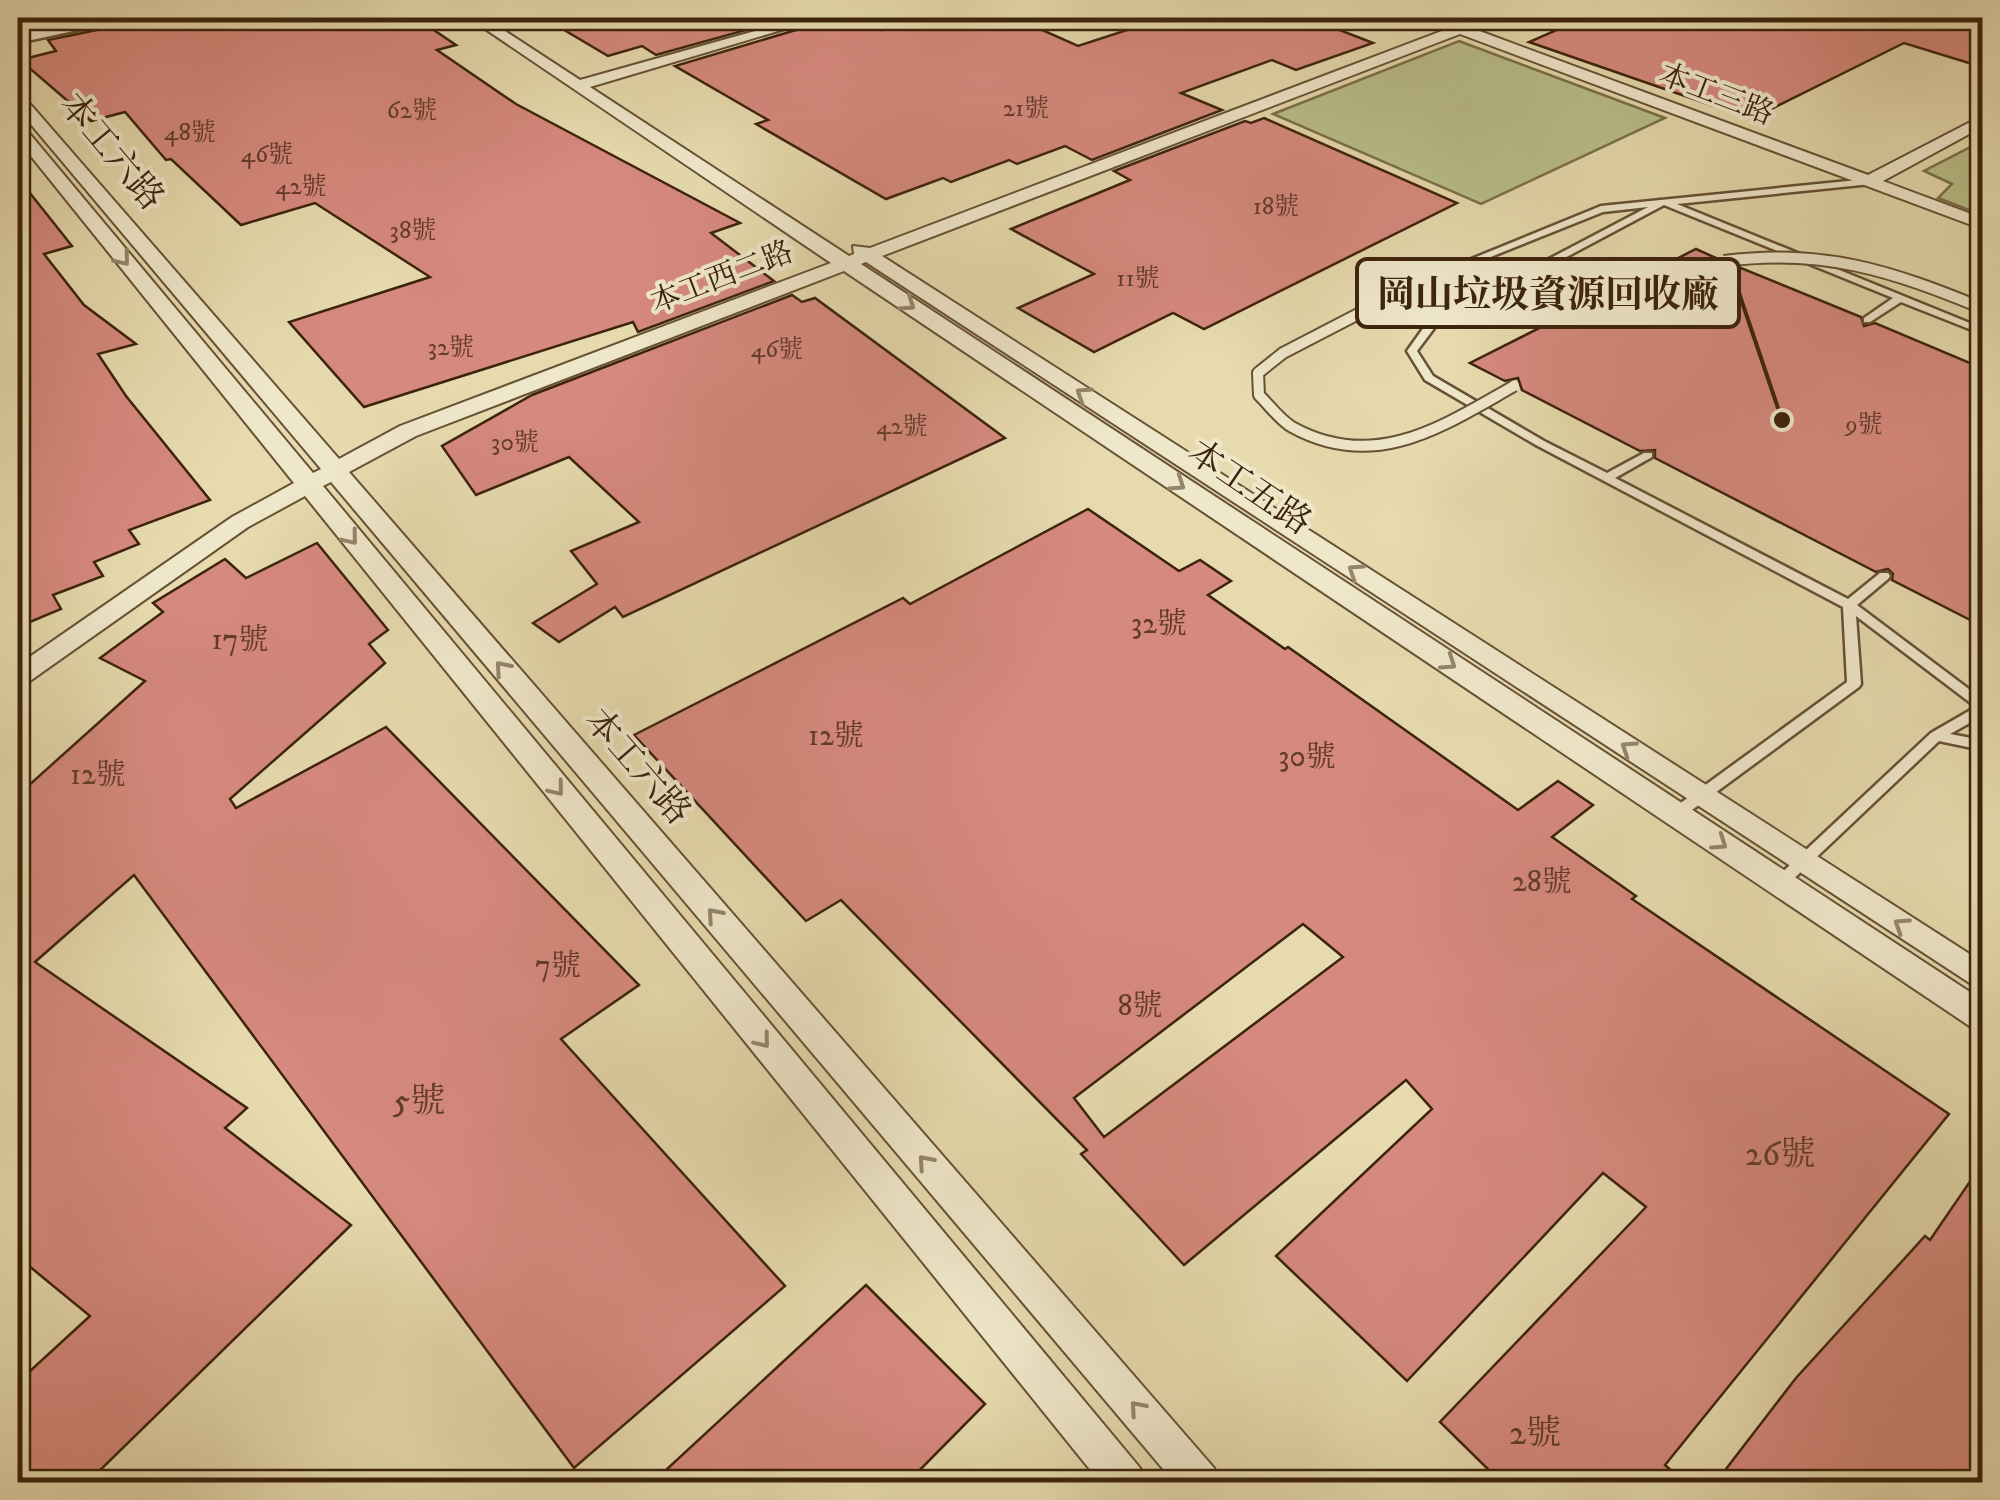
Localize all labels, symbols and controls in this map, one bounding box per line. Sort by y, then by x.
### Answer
street label: 本工三路 [1653,56,1779,134]
street label: 本工六路 [49,84,173,220]
house number: 21號 [1003,93,1049,124]
house number: 62號 [387,95,437,126]
house number: 48號 [164,117,216,148]
house number: 46號 [241,139,293,170]
house number: 42號 [275,171,327,202]
house number: 18號 [1253,191,1299,222]
house number: 38號 [390,215,436,246]
street label: 本工西二路 [645,234,799,322]
one-way arrow [111,248,129,266]
callout: 岡山垃圾資源回收廠 [1357,259,1739,327]
house number: 11號 [1116,263,1160,294]
text: 岡山垃圾資源回收廠 [1377,272,1719,320]
one-way arrow [896,292,915,310]
house number: 32號 [428,332,474,363]
house number: 46號 [751,334,803,365]
one-way arrow [1075,388,1093,407]
house number: 9號 [1843,409,1883,440]
house number: 42號 [876,411,928,442]
house number: 30號 [491,427,539,458]
street label: 本工五路 [1179,431,1319,545]
one-way arrow [1168,471,1186,490]
one-way arrow [339,527,357,545]
one-way arrow [1348,565,1366,584]
house number: 32號 [1131,606,1187,643]
house number: 17號 [212,622,268,659]
one-way arrow [1439,651,1457,670]
one-way arrow [496,662,514,680]
street label: 本工六路 [574,700,700,834]
house number: 12號 [808,718,864,755]
house number: 30號 [1278,739,1336,776]
one-way arrow [1621,742,1639,761]
house number: 12號 [70,757,126,794]
one-way arrow [545,778,563,796]
one-way arrow [1709,831,1727,850]
house number: 28號 [1512,864,1572,901]
one-way arrow [708,908,726,926]
one-way arrow [1893,919,1911,938]
house number: 7號 [535,948,581,985]
house number: 8號 [1117,988,1163,1025]
one-way arrow [752,1029,770,1047]
house number: 5號 [393,1080,445,1124]
house number: 26號 [1745,1133,1815,1177]
one-way arrow [919,1155,937,1173]
one-way arrow [1131,1402,1149,1420]
house number: 2號 [1509,1412,1561,1456]

